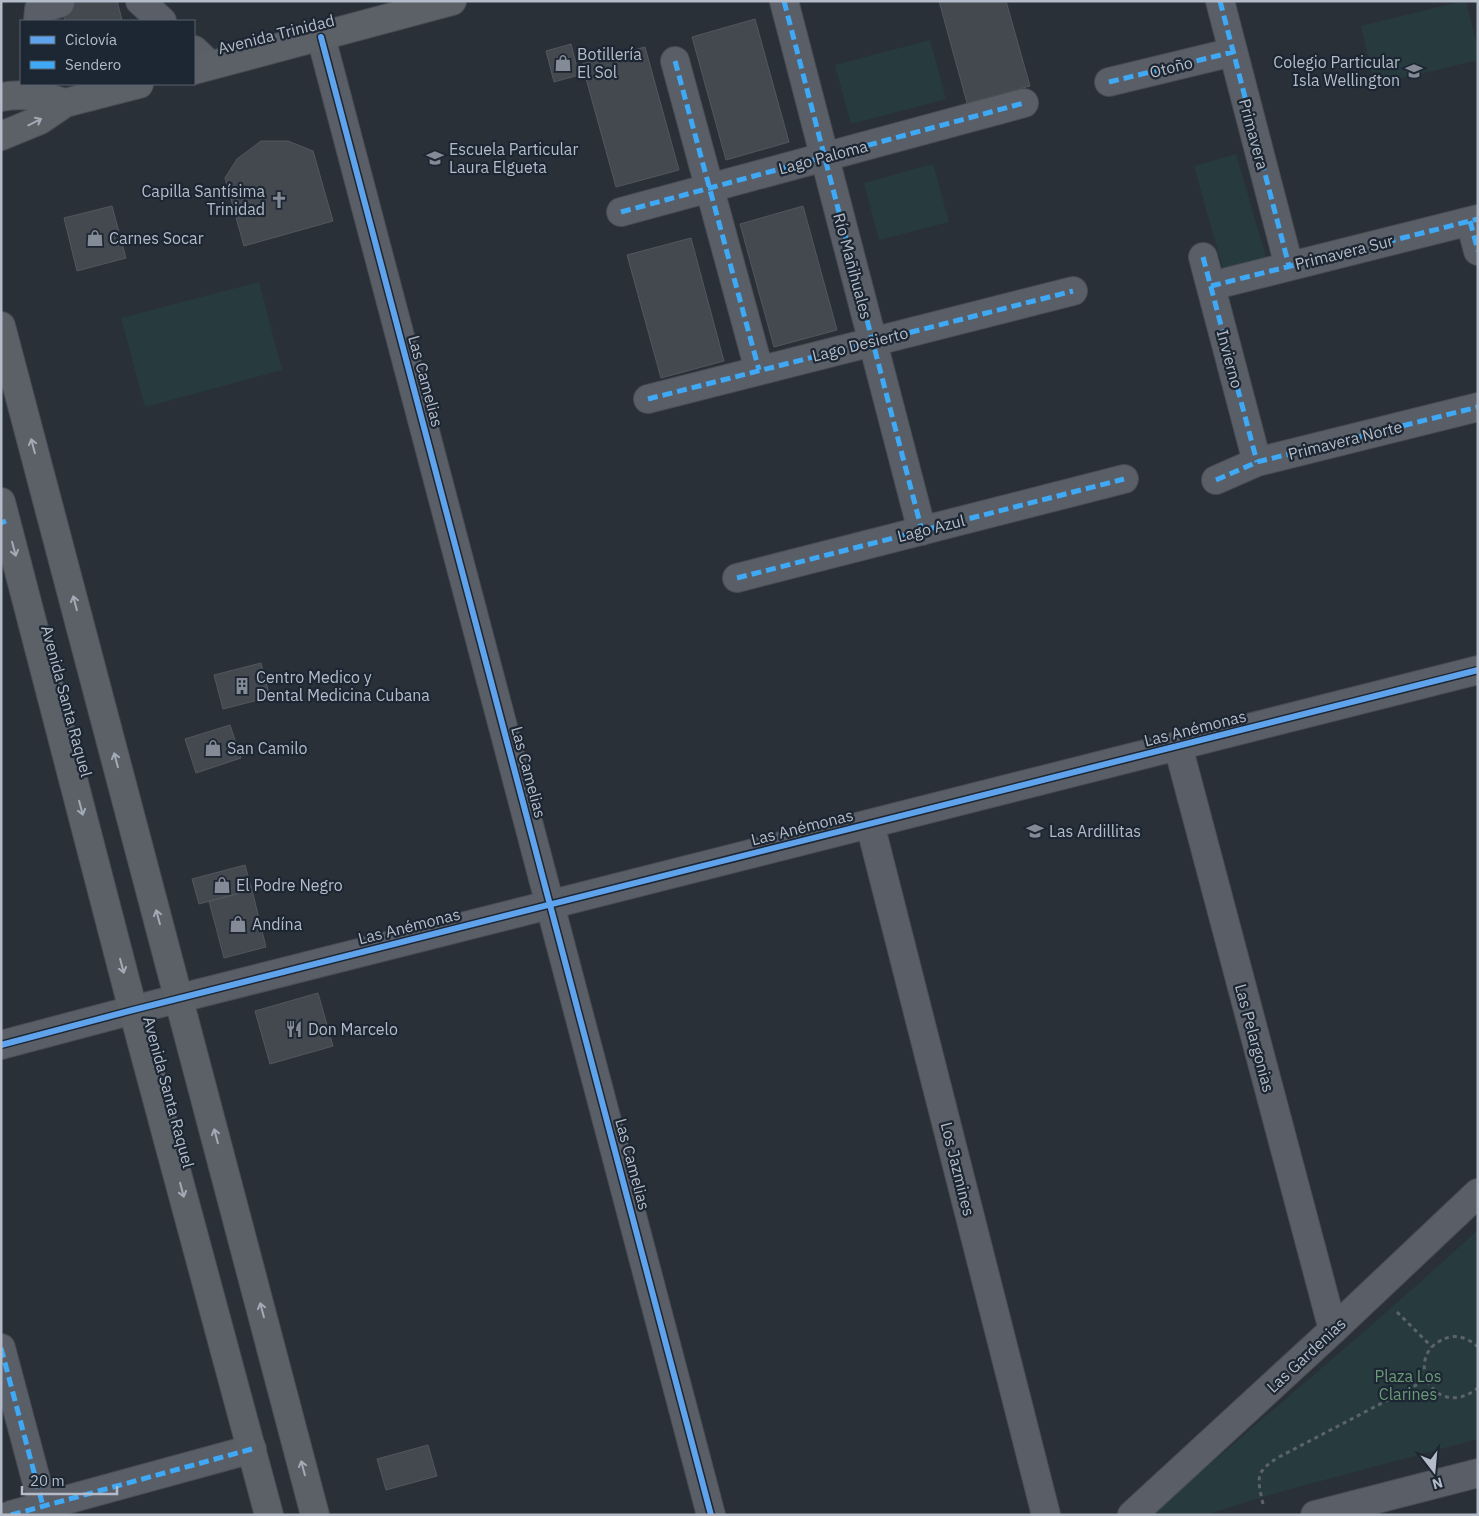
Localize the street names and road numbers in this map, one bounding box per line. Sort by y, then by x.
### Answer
street label: Avenida Trinidad [216,10,336,58]
street label: Otoño [1147,52,1195,82]
street label: Primavera [1235,96,1273,172]
street label: Lago Paloma [776,135,870,179]
street label: Río Mañihuales [829,211,877,321]
street label: Primavera Sur [1293,230,1395,274]
street label: Lago Desierto [810,322,910,366]
street label: Invierno [1213,327,1247,391]
street label: Las Camelias [404,333,448,429]
street label: Primavera Norte [1286,416,1404,464]
street label: Lago Azul [895,510,967,546]
street label: Avenida Santa Raquel [37,623,97,779]
street label: Las Anémonas [1142,706,1248,750]
street label: Las Camelias [507,724,551,820]
street label: Las Anémonas [749,805,855,849]
street label: Las Anémonas [356,904,462,948]
street label: Las Pelargonias [1231,982,1279,1094]
street label: Avenida Santa Raquel [139,1014,199,1170]
street label: Las Camelias [611,1116,655,1212]
street label: Los Jazmines [937,1120,979,1218]
street label: Las Gardenias [1262,1313,1350,1397]

